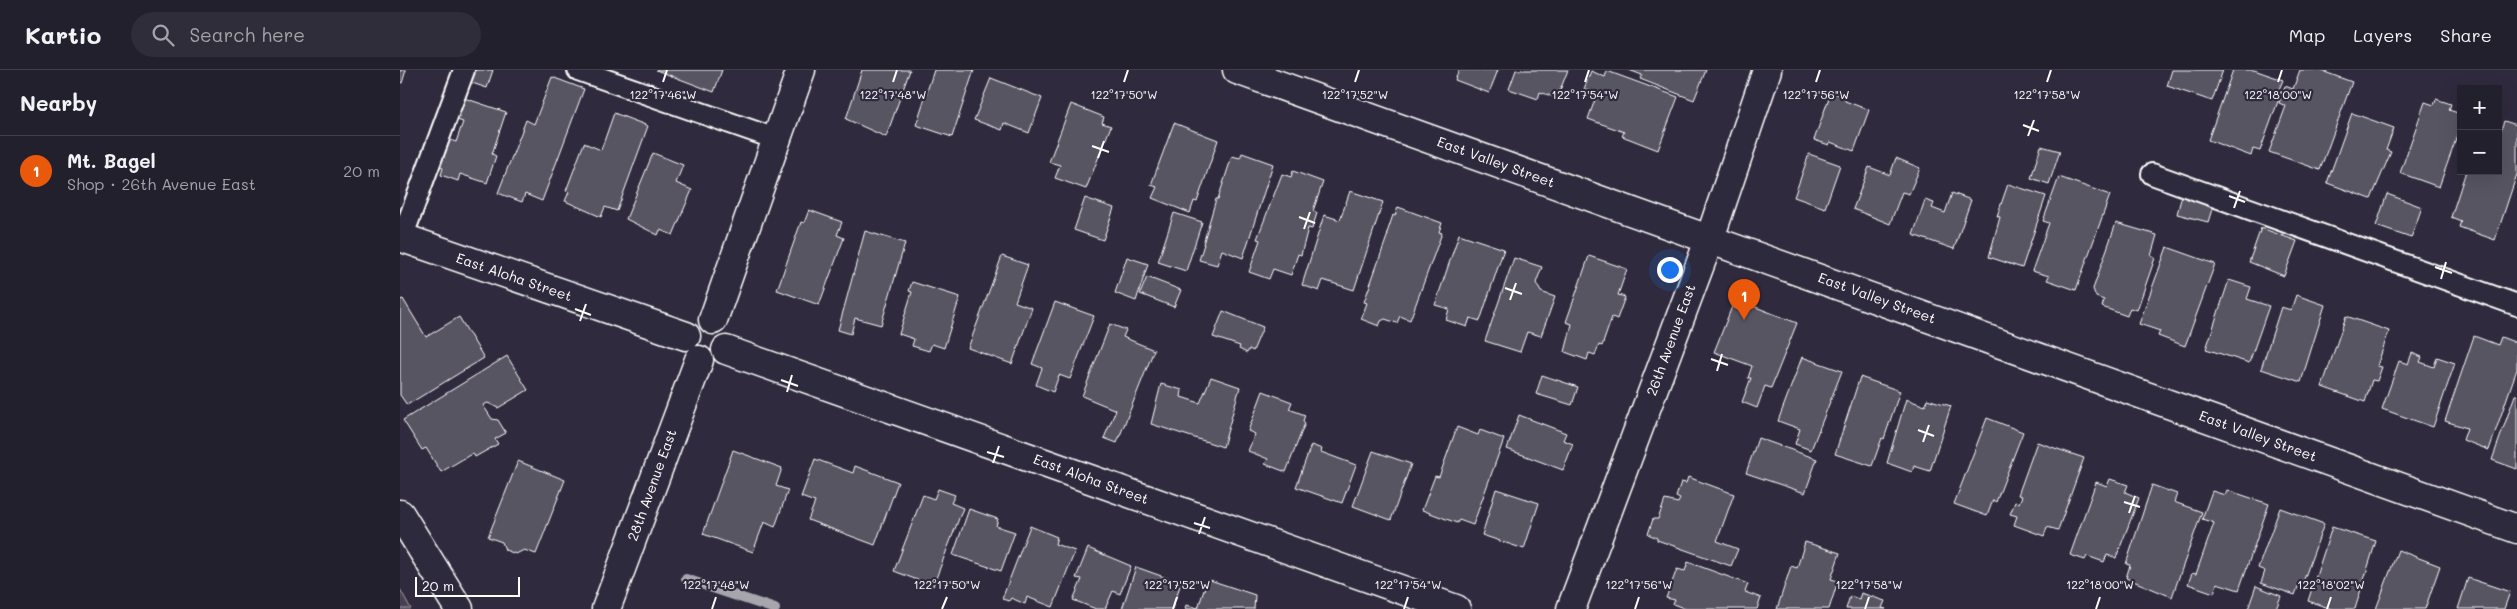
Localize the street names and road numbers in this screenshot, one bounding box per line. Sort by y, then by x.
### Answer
street label: East Valley Street [1435,131,1558,192]
street label: East Aloha Street [454,248,575,305]
street label: East Valley Street [1816,267,1939,328]
street label: 26th Avenue East [1642,281,1700,398]
street label: East Valley Street [2197,405,2320,466]
street label: 28th Avenue East [623,426,681,543]
street label: East Aloha Street [1031,449,1151,508]

